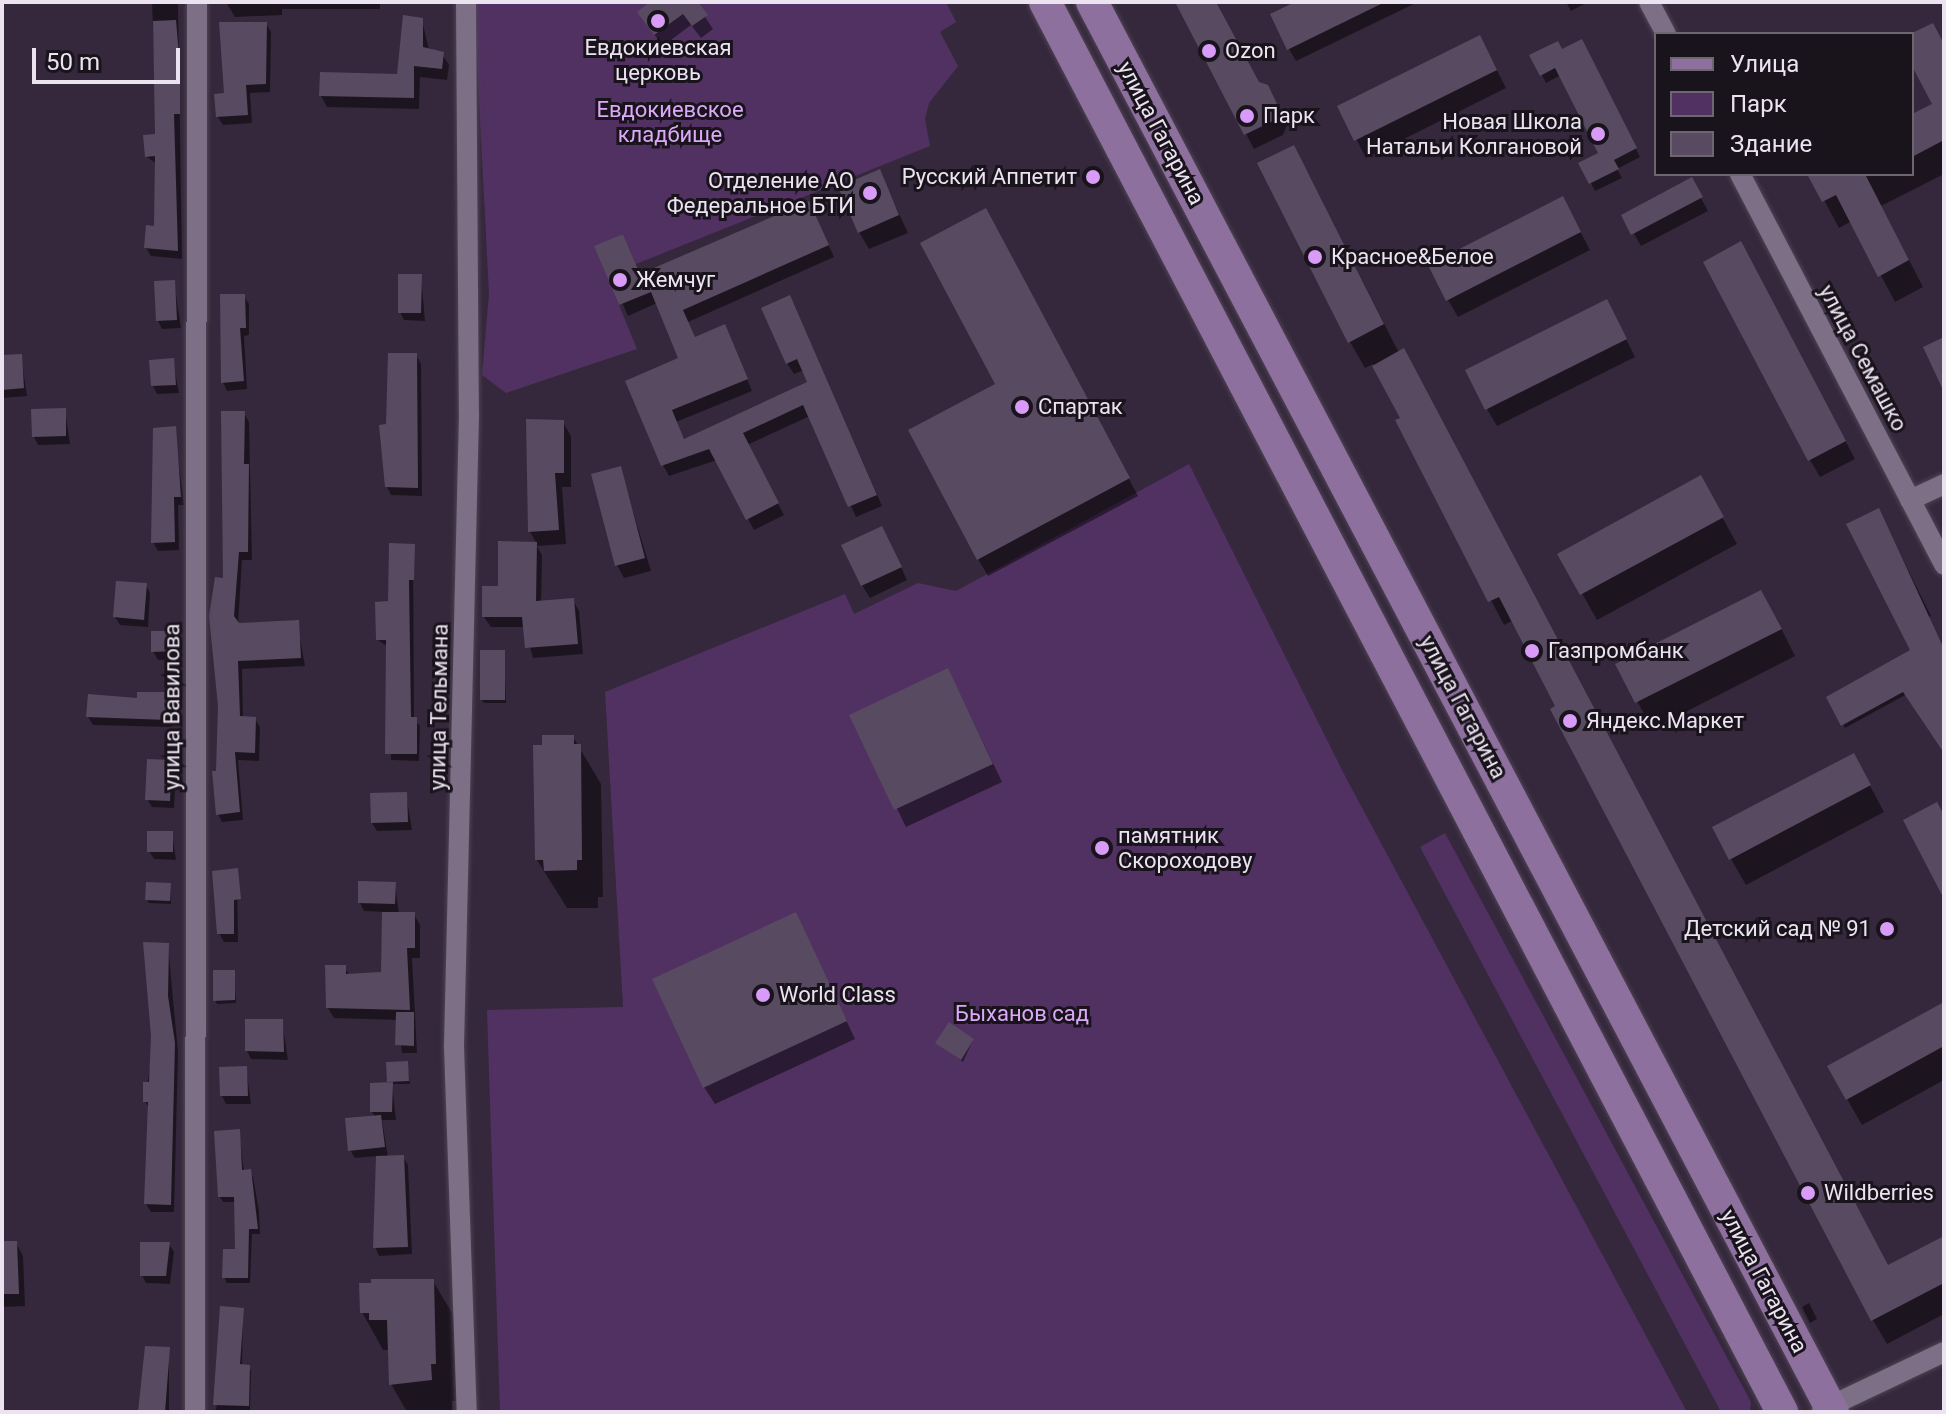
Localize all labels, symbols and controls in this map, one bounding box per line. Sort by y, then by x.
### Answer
marker: Евдокиевская церковь [649,12,667,30]
scale bar [36,32,184,82]
legend [1654,32,1914,176]
place label: Евдокиевская церковь [584,34,732,86]
place label: Ozon [1225,38,1276,64]
marker: Ozon [1200,42,1218,60]
text: 50 m [46,48,100,76]
text: Улица [1730,50,1799,78]
street label: улица Гагарина [1112,57,1210,209]
text: Парк [1730,90,1787,118]
park label: Евдокиевское кладбище [596,96,744,148]
place label: Парк [1263,103,1315,129]
marker: Парк [1238,107,1256,125]
place label: Новая Школа Натальи Колгановой [1366,108,1582,160]
marker: Новая Школа Натальи Колгановой [1589,125,1607,143]
text: Здание [1730,130,1812,158]
place label: Русский Аппетит [902,164,1077,190]
place label: Отделение АО Федеральное БТИ [667,167,854,218]
marker: Русский Аппетит [1084,168,1102,186]
marker: Отделение АО Федеральное БТИ [861,184,879,202]
place label: Красное&Белое [1331,244,1494,270]
marker: Красное&Белое [1306,248,1324,266]
place label: Жемчуг [636,267,715,293]
marker: Жемчуг [611,271,629,289]
street label: улица Семашко [1813,280,1913,436]
place label: Спартак [1038,394,1123,420]
marker: Спартак [1013,398,1031,416]
street label: улица Тельмана [424,623,454,791]
street label: улица Вавилова [159,624,185,790]
street label: улица Гагарина [1414,631,1512,783]
place label: Газпромбанк [1548,638,1684,664]
marker: Газпромбанк [1523,642,1541,660]
place label: Яндекс.Маркет [1586,708,1744,734]
marker: Яндекс.Маркет [1561,712,1579,730]
place label: памятник Скороходову [1118,822,1252,874]
marker: памятник Скороходову [1093,839,1111,857]
place label: Детский сад № 91 [1684,916,1871,942]
marker: Детский сад № 91 [1878,920,1896,938]
place label: World Class [779,982,896,1008]
marker: World Class [754,986,772,1004]
park label: Быханов сад [955,1001,1089,1027]
place label: Wildberries [1824,1180,1934,1206]
marker: Wildberries [1799,1184,1817,1202]
street label: улица Гагарина [1715,1205,1813,1357]

